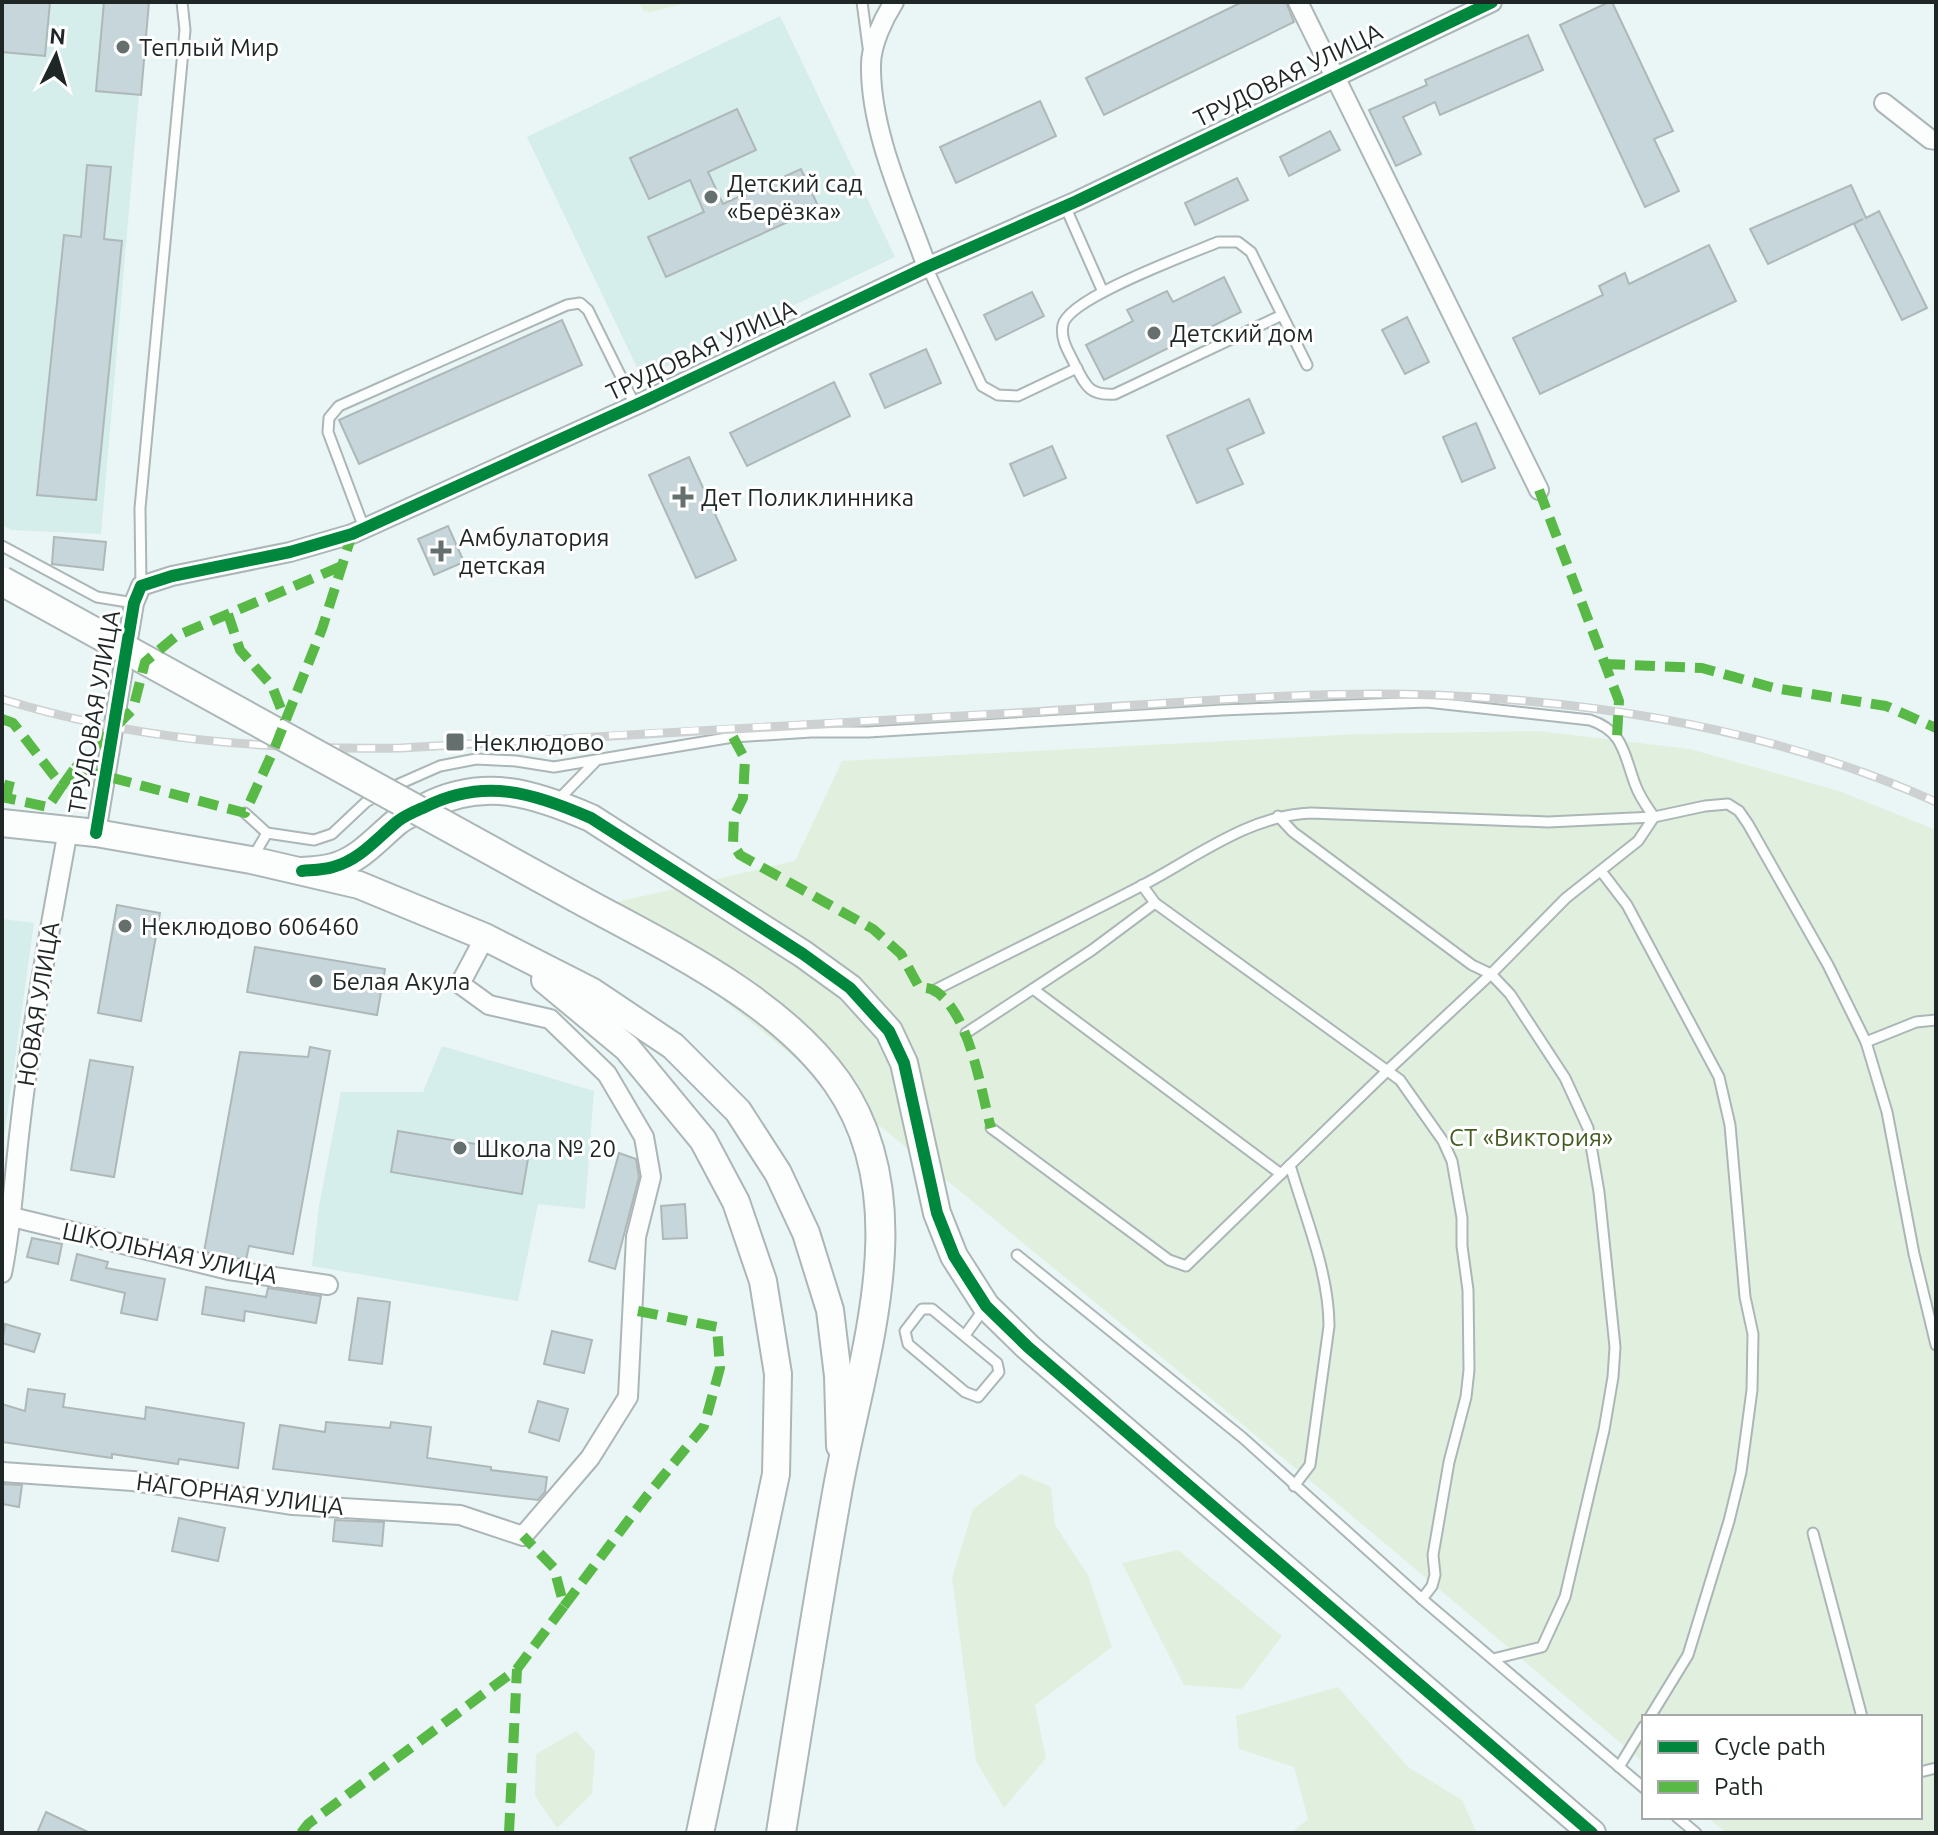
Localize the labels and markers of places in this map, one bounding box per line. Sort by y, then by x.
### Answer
place label: Теплый Мир [139,34,279,61]
marker: Теплый Мир [114,38,132,56]
place label: Детский сад «Берёзка» [727,170,863,225]
marker: Детский сад «Берёзка» [702,188,720,206]
place label: Детский дом [1170,320,1314,347]
marker: Детский дом [1145,324,1163,342]
place label: Дет Поликлинника [701,484,914,511]
marker: Дет Поликлинника [672,486,694,508]
place label: Амбулатория детская [459,524,609,579]
marker: Амбулатория детская [430,540,452,562]
place label: Неклюдово [473,729,604,756]
marker: Неклюдово [444,731,466,753]
place label: Неклюдово 606460 [141,913,359,940]
marker: Неклюдово 606460 [116,917,134,935]
place label: Белая Акула [332,968,470,995]
marker: Белая Акула [307,972,325,990]
place label: Школа № 20 [476,1135,616,1162]
marker: Школа № 20 [451,1139,469,1157]

